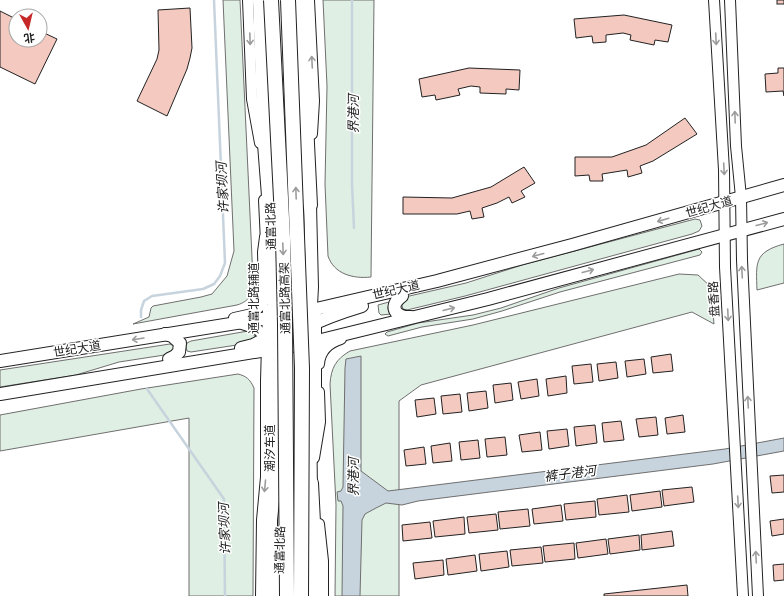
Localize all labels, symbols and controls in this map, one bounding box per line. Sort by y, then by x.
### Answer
north arrow [8,8,48,48]
text: 北 [23,30,36,46]
one-way arrow [246,32,254,45]
one-way arrow [713,32,720,45]
one-way arrow [308,56,315,69]
water label: 界港河 [345,92,362,134]
one-way arrow [731,111,739,124]
water label: 许家坝河 [212,159,232,214]
one-way arrow [720,162,728,175]
one-way arrow [292,187,299,200]
street label: 世纪大道 [684,193,734,221]
street label: 通富北路 [263,202,279,250]
one-way arrow [657,217,670,224]
one-way arrow [756,220,769,227]
one-way arrow [279,242,287,255]
one-way arrow [531,251,544,259]
street label: 通富北路辅道 [246,262,262,334]
street label: 通富北路高架 [276,262,294,334]
one-way arrow [739,266,746,279]
one-way arrow [581,267,594,274]
street label: 世纪大道 [371,277,421,303]
street label: 盘香路 [705,281,723,317]
one-way arrow [442,305,455,312]
one-way arrow [724,308,731,321]
one-way arrow [132,335,145,343]
street label: 世纪大道 [52,337,102,361]
one-way arrow [744,396,752,409]
street label: 潮汐车道 [262,424,278,472]
water label: 界港河 [345,455,362,497]
water label: 裤子港河 [543,462,600,485]
one-way arrow [262,479,269,492]
one-way arrow [735,495,742,508]
water label: 许家坝河 [215,500,234,555]
street label: 通富北路 [272,526,288,574]
one-way arrow [752,551,760,564]

